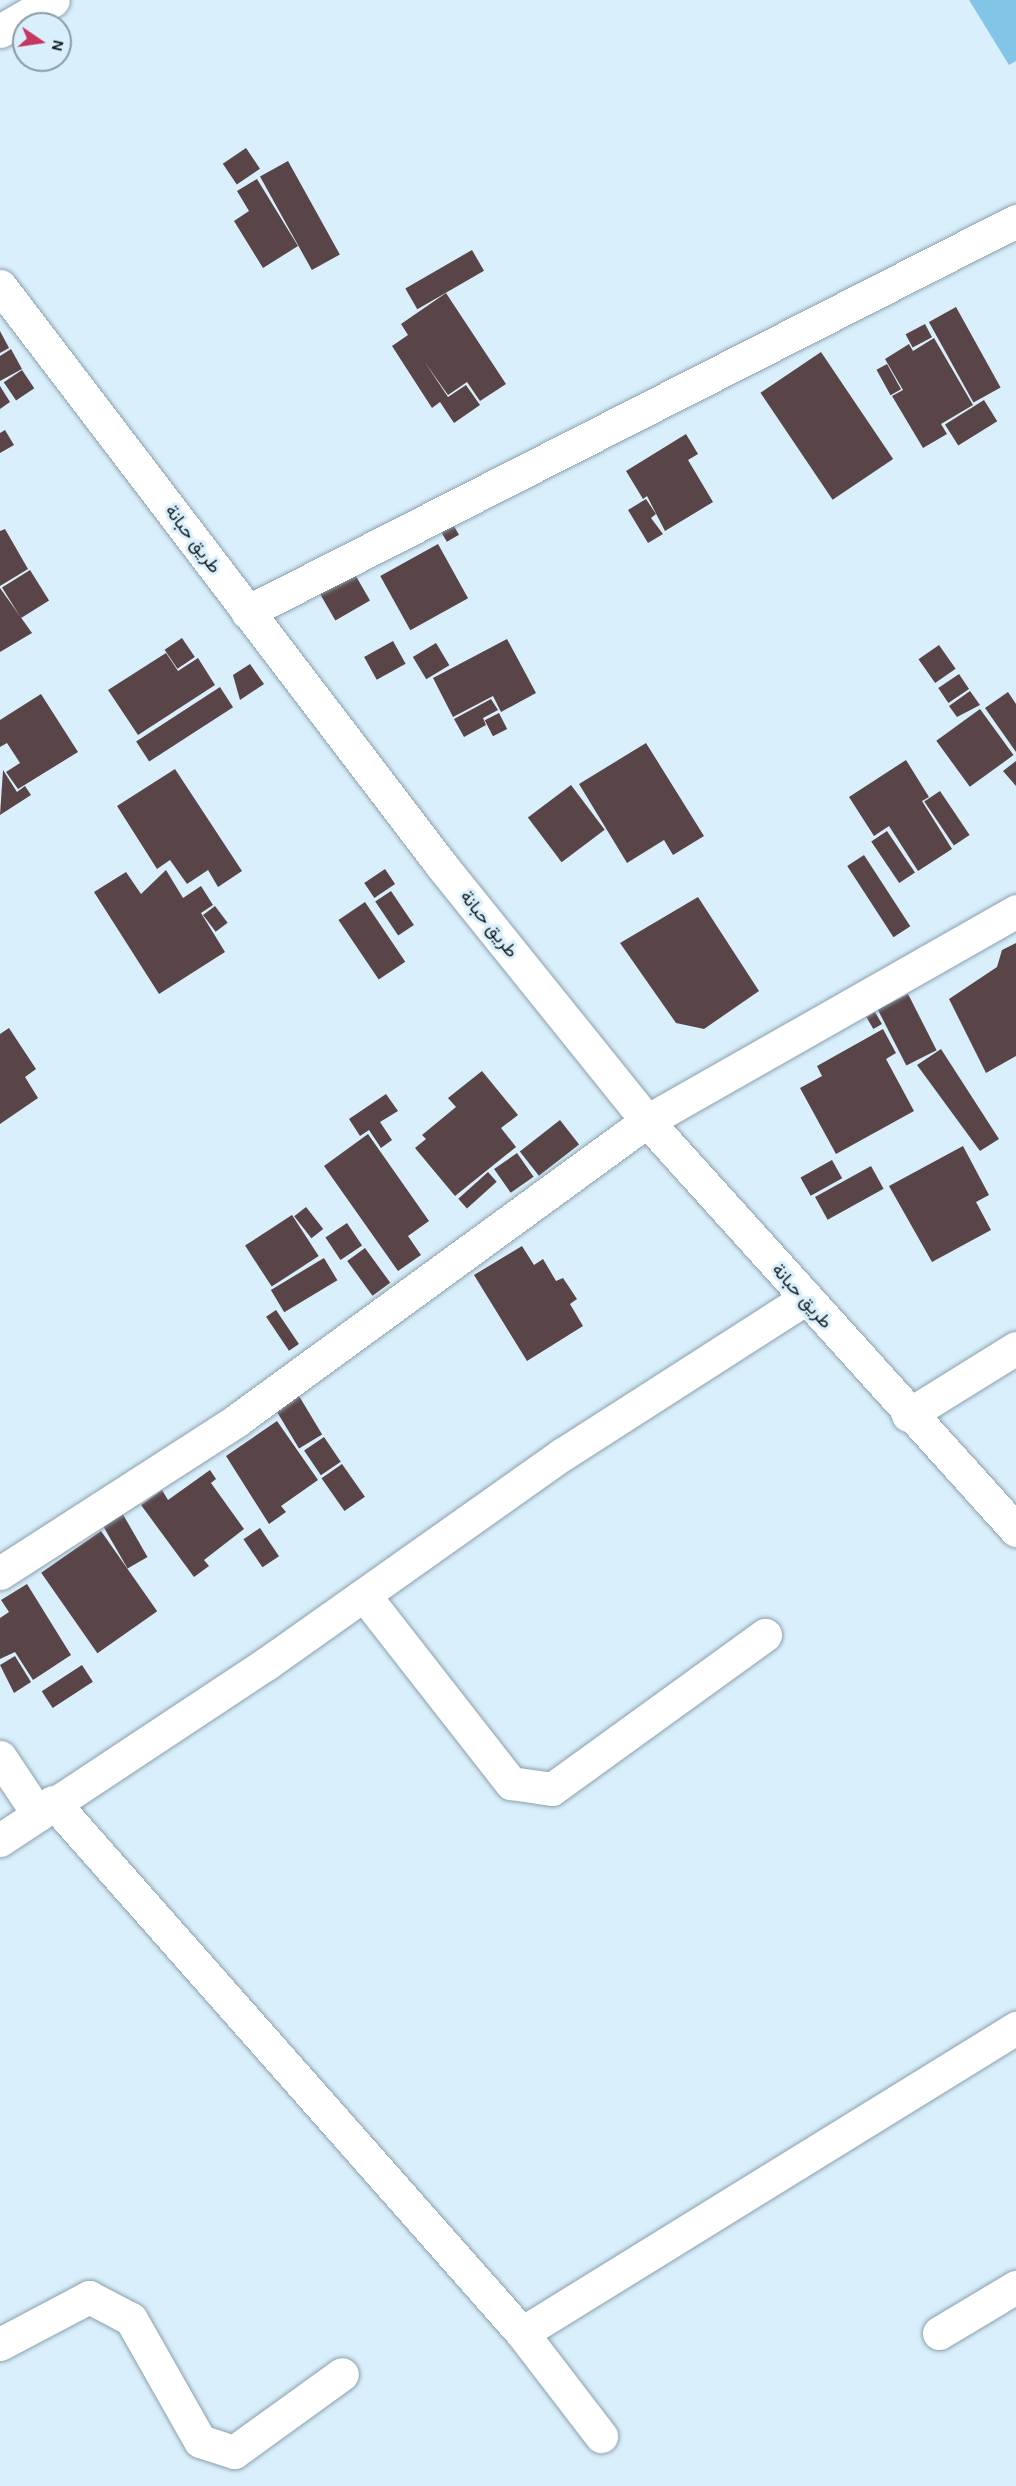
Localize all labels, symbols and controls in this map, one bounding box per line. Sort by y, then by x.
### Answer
north arrow [12,12,72,72]
text: N [48,38,69,53]
street label: طريق حبانة [160,501,226,577]
street label: طريق حبانة [455,886,523,962]
street label: طريق حبانة [767,1259,837,1333]

